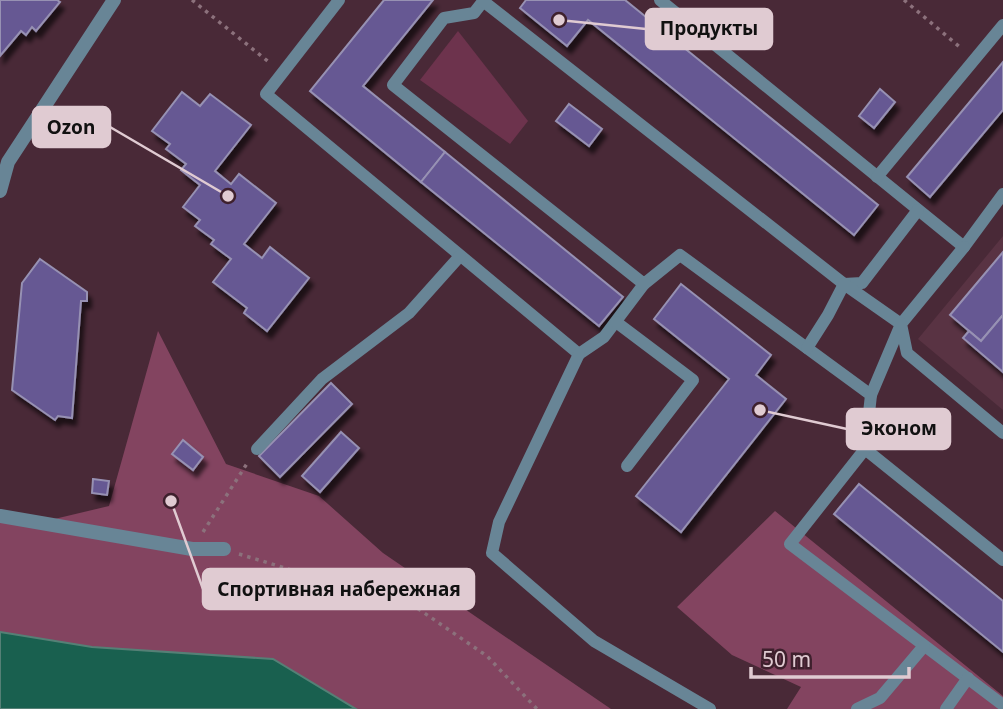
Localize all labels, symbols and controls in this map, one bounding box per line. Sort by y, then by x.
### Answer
callout: Продукты [646,9,772,49]
text: Продукты [660,15,758,41]
callout: Ozon [33,107,110,147]
text: Ozon [47,114,95,140]
callout: Эконом [847,409,950,449]
text: Эконом [861,415,937,441]
callout: Спортивная набережная [203,569,474,609]
text: Спортивная набережная [217,576,461,602]
scale bar [751,636,908,680]
text: 50 m [762,645,811,673]

